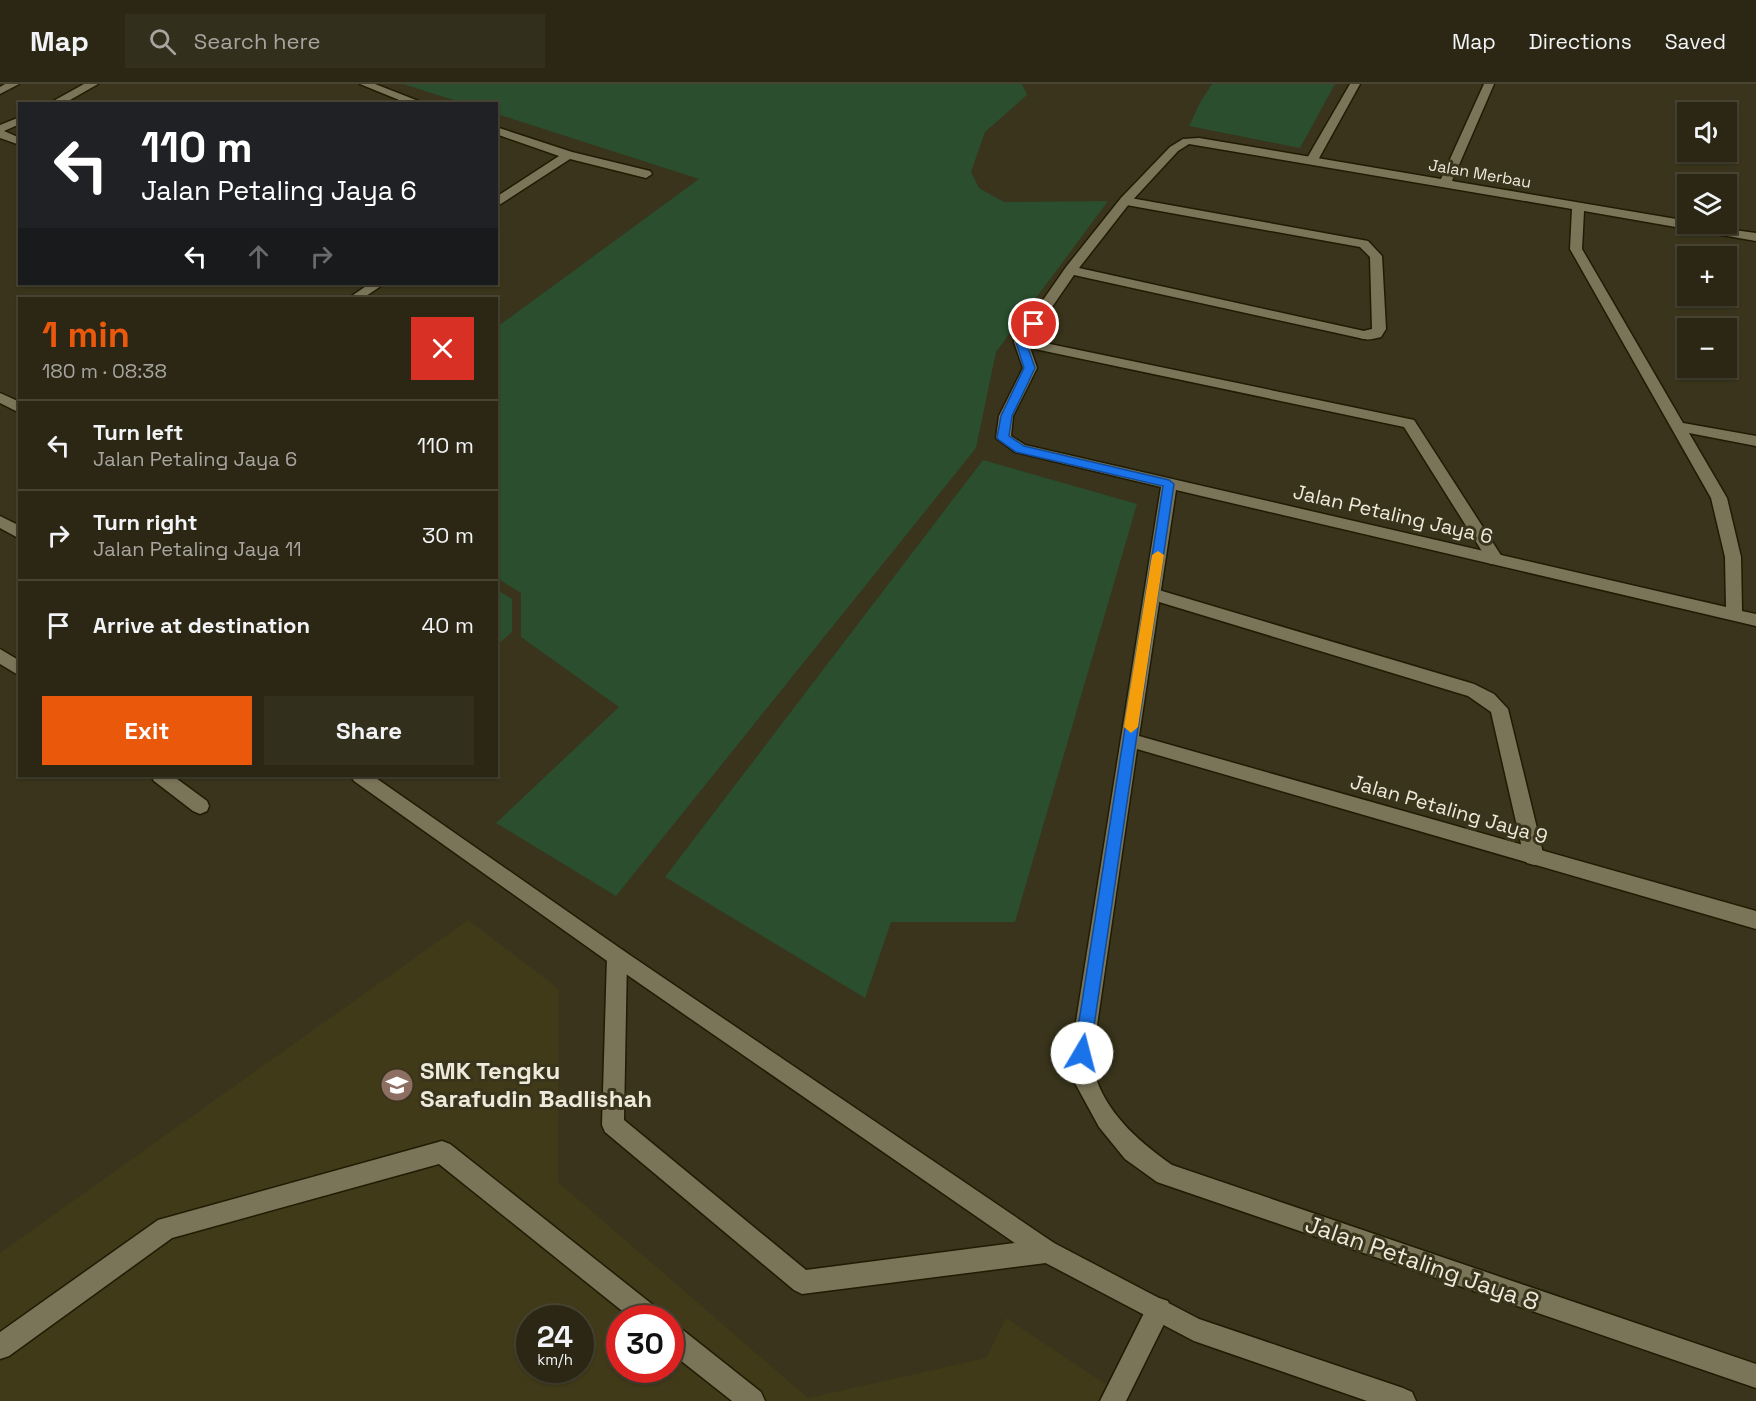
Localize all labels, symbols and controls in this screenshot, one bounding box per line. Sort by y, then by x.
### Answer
search box [125,14,545,68]
text: Map [30,23,89,59]
icon: search [146,25,179,58]
text: Search here [194,27,321,55]
text: Map [1452,28,1496,55]
text: Directions [1529,28,1632,55]
text: Saved [1665,28,1726,55]
map controls [1677,102,1737,378]
button: sound [1677,102,1737,162]
text: 110 m [141,121,253,174]
icon: left [42,126,120,204]
street label: Jalan Merbau [1427,154,1533,193]
text: Jalan Petaling Jaya 6 [141,173,417,208]
button: layers [1677,174,1737,234]
icon: left [179,240,212,273]
icon: ahead [242,240,275,273]
icon: right [305,240,338,273]
button: + [1677,246,1737,306]
pin [1008,298,1059,349]
icon: arrive [1017,307,1050,340]
text: 1 min [42,312,130,358]
button: close [411,317,474,380]
button: − [1677,318,1737,378]
text: 180 m · 08:38 [42,358,167,384]
text: Turn left [93,418,183,446]
icon: left [42,429,75,462]
text: 110 m [417,431,474,459]
text: Jalan Petaling Jaya 6 [93,446,297,472]
street label: Jalan Petaling Jaya 6 [1291,478,1495,550]
text: Turn right [93,508,198,536]
icon: right [42,519,75,552]
text: 30 m [422,521,474,549]
text: Jalan Petaling Jaya 11 [93,536,302,562]
icon: arrive [42,609,75,642]
text: Arrive at destination [93,611,310,639]
text: 40 m [422,611,474,639]
button: Exit [42,696,252,765]
button: Share [264,696,474,765]
street label: Jalan Petaling Jaya 9 [1347,768,1551,850]
position arrow [1050,1021,1114,1085]
place label: SMK Tengku Sarafudin Badlishah [420,1055,652,1114]
school or university icon: SMK Tengku Sarafudin Badlishah [379,1067,415,1103]
street label: Jalan Petaling Jaya 8 [1301,1208,1543,1317]
speed limit sign: 30 [606,1305,684,1383]
text: 24 [537,1317,573,1356]
text: km/h [537,1350,573,1369]

